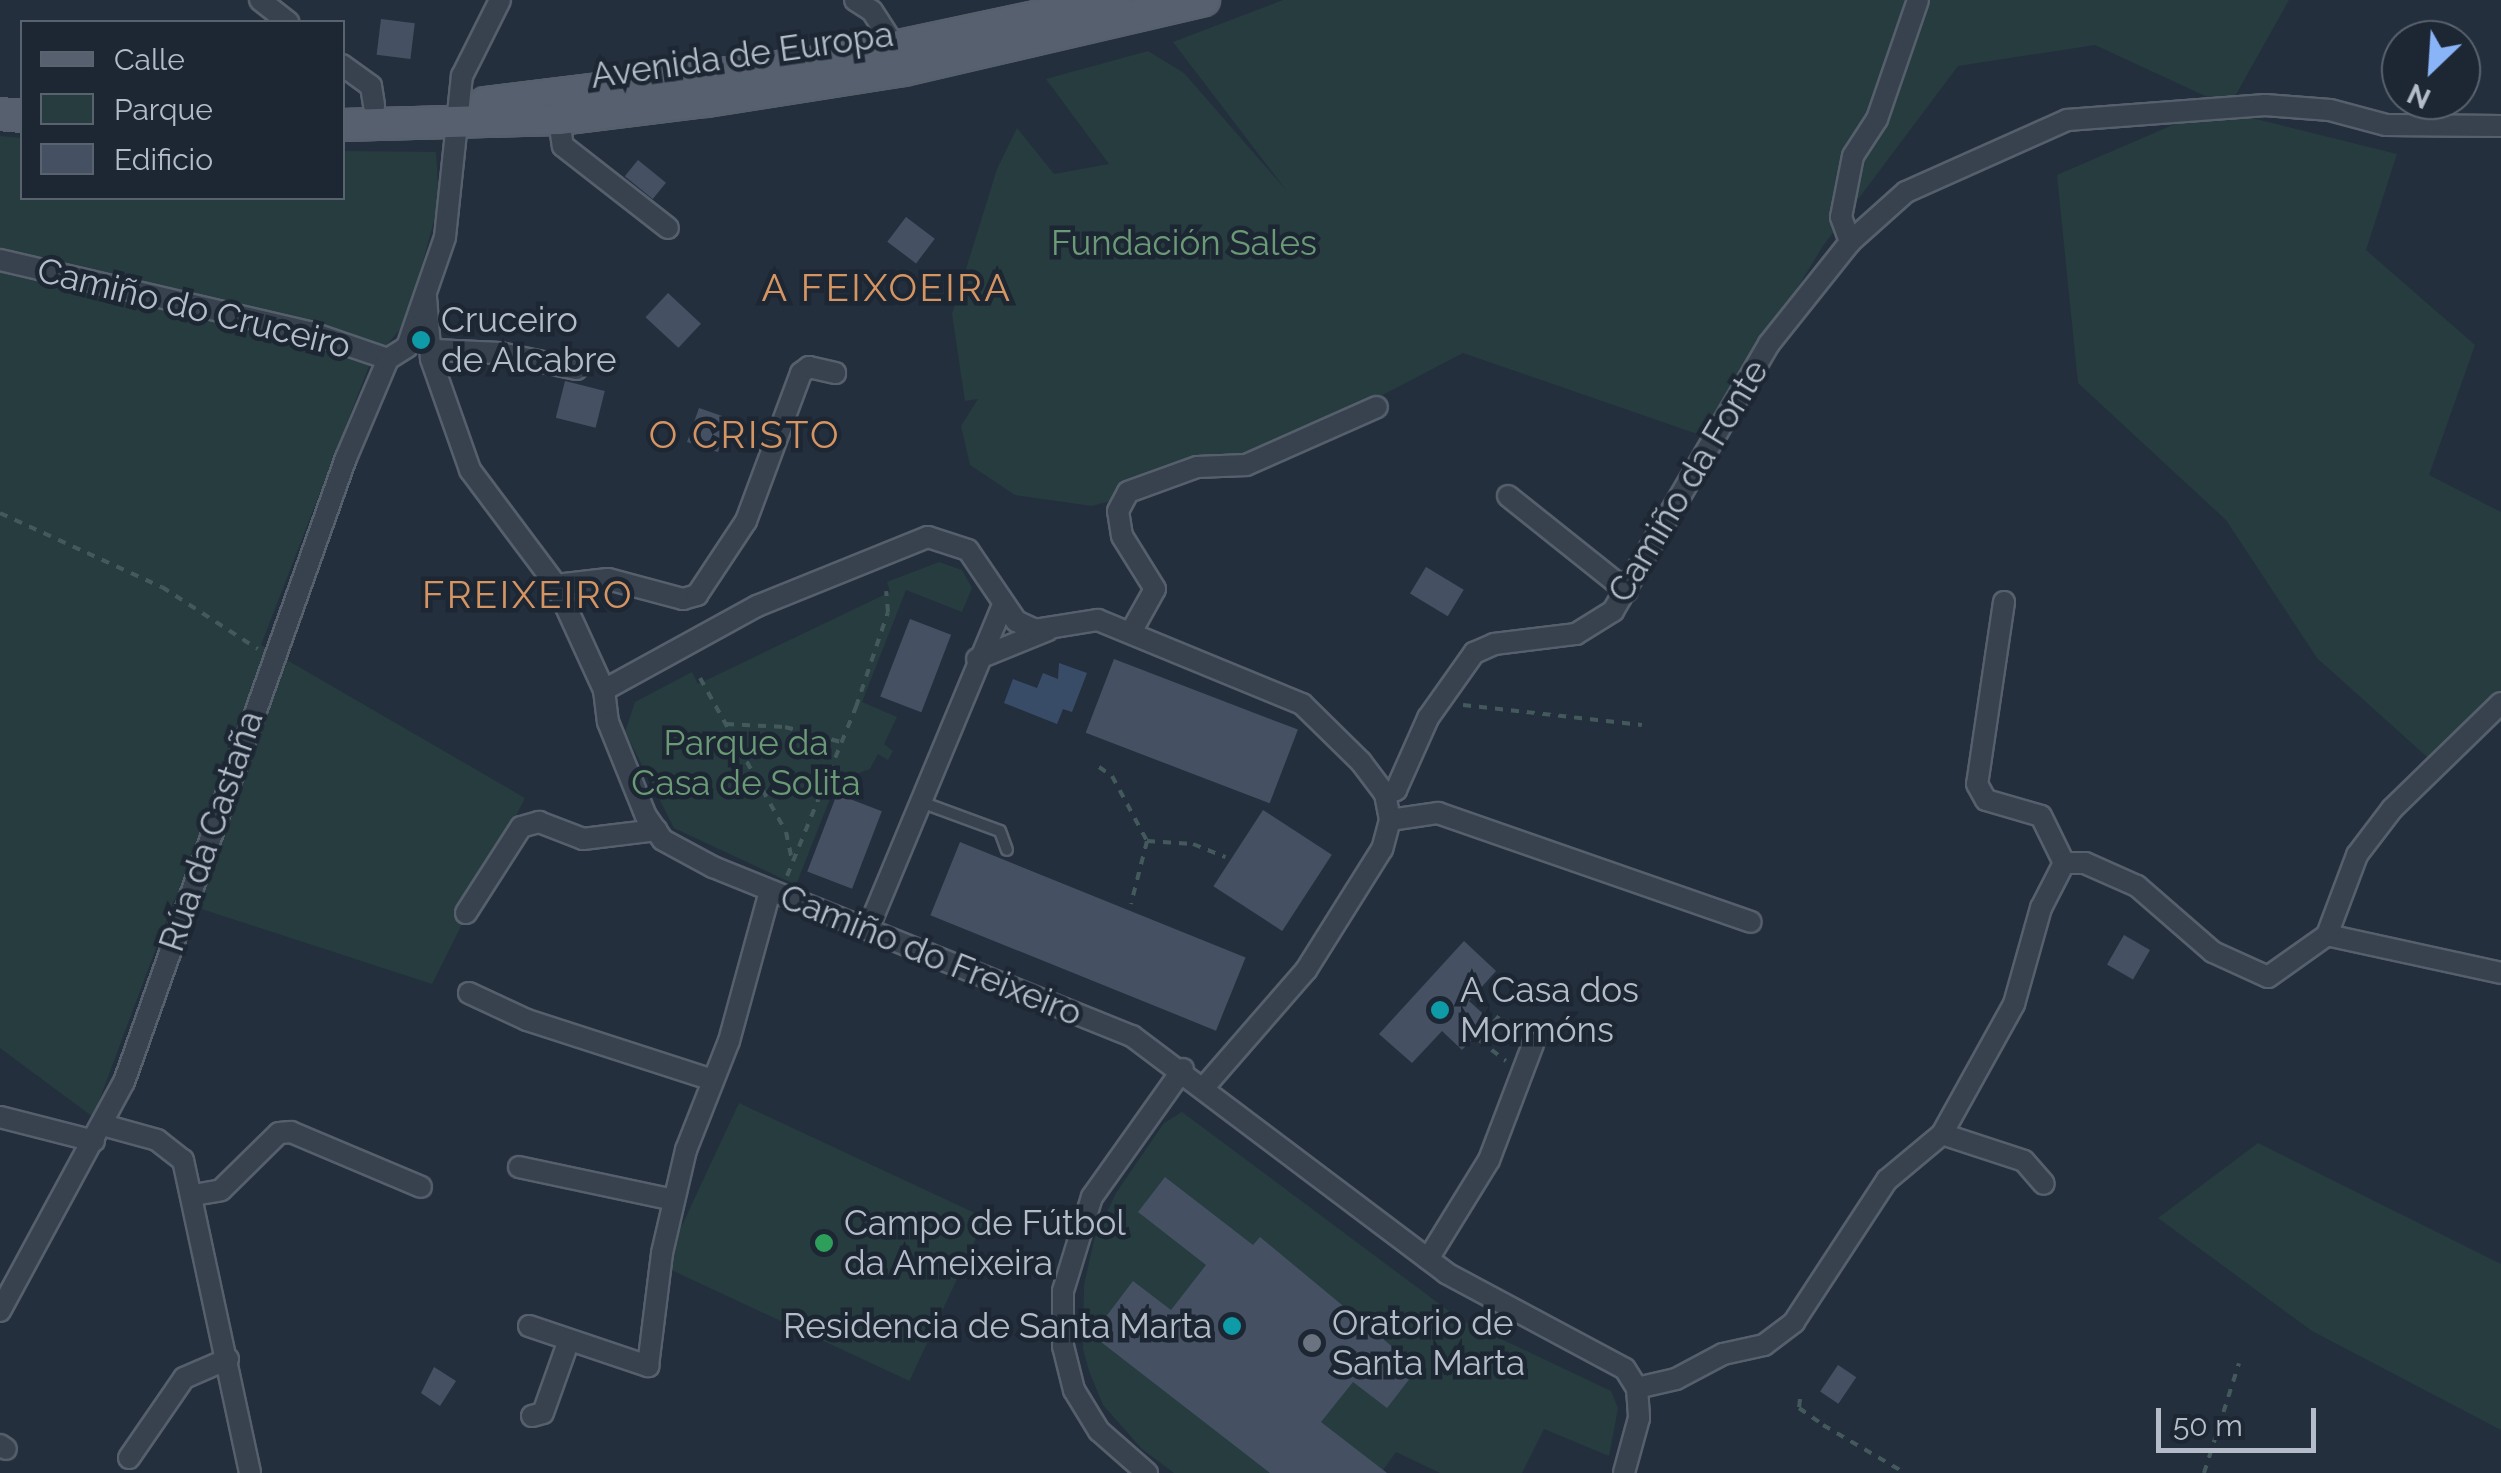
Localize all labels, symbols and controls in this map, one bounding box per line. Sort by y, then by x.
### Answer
street label: Avenida de Europa [588,13,896,97]
legend [20,20,345,200]
north arrow [2381,20,2481,120]
text: Calle [114,42,185,77]
text: N [2402,76,2436,115]
text: Parque [114,92,213,127]
text: Edificio [114,142,213,177]
park label: Fundación Sales [1051,222,1317,264]
street label: Camiño do Cruceiro [33,249,355,367]
district label: A FEIXOEIRA [761,265,1013,311]
place label: Cruceiro de Alcabre [441,299,618,381]
marker: Cruceiro de Alcabre [410,329,432,351]
street label: Camiño da Fonte [1599,352,1777,610]
district label: O CRISTO [649,412,841,458]
district label: FREIXEIRO [422,572,634,618]
street label: Rúa da Castaña [150,705,272,957]
park label: Parque da Casa de Solita [631,722,861,804]
street label: Camiño do Freixeiro [774,875,1088,1035]
place label: A Casa dos Mormóns [1460,969,1640,1051]
marker: A Casa dos Mormóns [1429,999,1451,1021]
place label: Campo de Fútbol da Ameixeira [844,1202,1126,1284]
marker: Campo de Fútbol da Ameixeira [813,1232,835,1254]
place label: Oratorio de Santa Marta [1332,1302,1525,1384]
place label: Residencia de Santa Marta [783,1305,1212,1347]
marker: Residencia de Santa Marta [1221,1315,1243,1337]
marker: Oratorio de Santa Marta [1301,1332,1323,1354]
scale bar [2161,1388,2321,1450]
text: 50 m [2173,1408,2243,1443]

